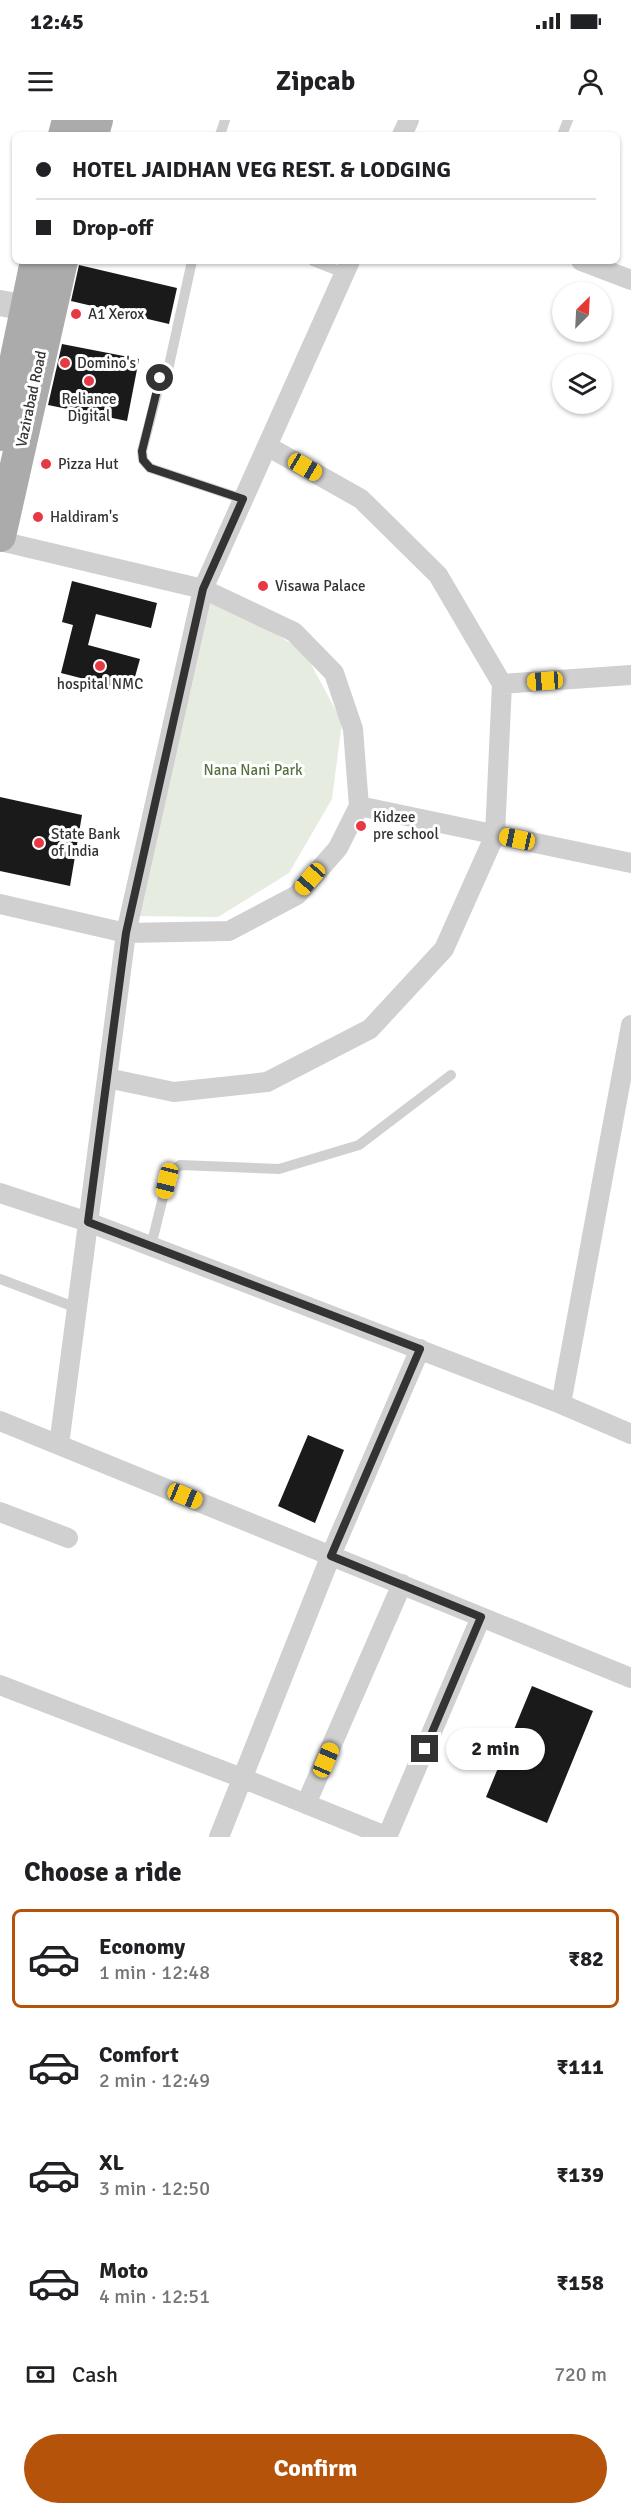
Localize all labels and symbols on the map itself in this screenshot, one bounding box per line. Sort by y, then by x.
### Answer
north arrow [552,282,612,342]
place label: A1 Xerox [88,305,144,323]
marker: A1 Xerox [69,307,83,321]
street label: Vazirabad Road [12,349,50,449]
place label: Domino's [77,354,137,372]
marker: Domino's [58,356,72,370]
route start [146,364,173,391]
marker: Reliance Digital [82,374,96,388]
place label: Reliance Digital [62,390,117,425]
car [285,450,325,484]
place label: Pizza Hut [58,455,118,473]
marker: Pizza Hut [39,457,53,471]
place label: Haldiram's [50,508,119,526]
marker: Haldiram's [31,510,45,524]
place label: Visawa Palace [275,577,366,595]
marker: Visawa Palace [256,579,270,593]
marker: hospital NMC [93,659,107,673]
car [526,671,564,691]
place label: hospital NMC [57,675,143,693]
park label: Nana Nani Park [203,761,303,779]
place label: Kidzee pre school [373,808,439,843]
marker: Kidzee pre school [354,819,368,833]
place label: State Bank of India [51,825,121,860]
car [498,826,536,852]
marker: State Bank of India [32,836,46,850]
car [291,860,329,898]
car [154,1161,180,1201]
car [165,1481,205,1511]
callout: 2 min [446,1728,545,1770]
route end [411,1735,438,1762]
car [311,1740,341,1780]

